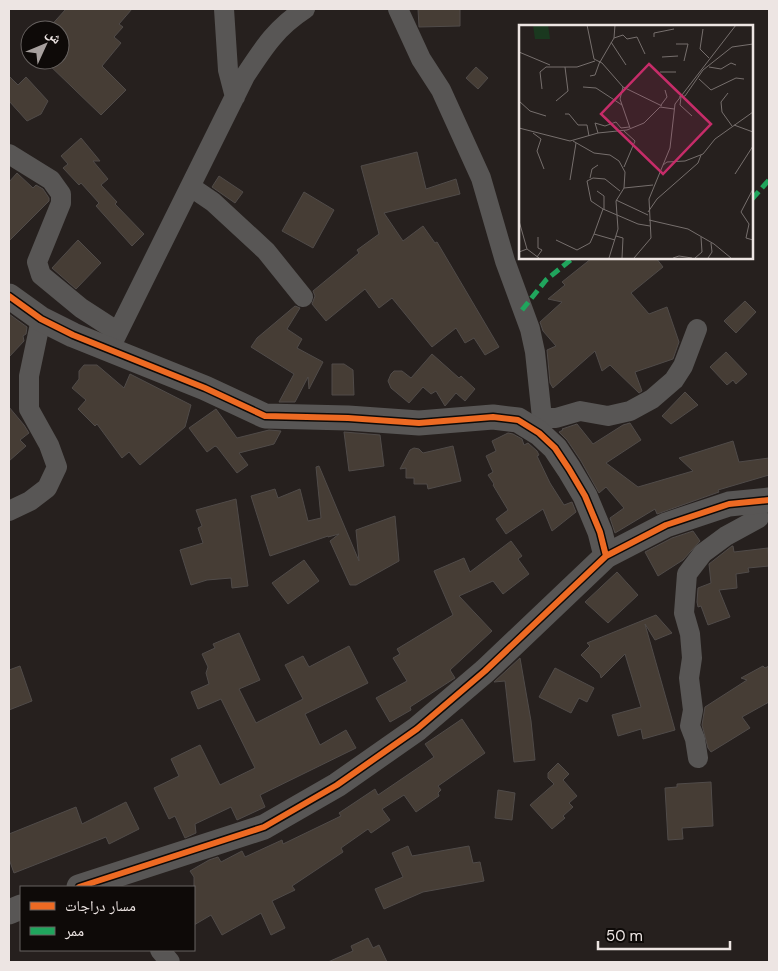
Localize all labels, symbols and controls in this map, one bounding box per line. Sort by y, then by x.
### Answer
north arrow [20,20,70,70]
text: ش [43,24,66,48]
inset map [519,25,753,259]
legend [20,886,195,951]
text: مسار دراجات [65,896,136,916]
scale bar [598,918,730,950]
text: ممر [64,921,84,941]
text: 50 m [606,926,643,946]

